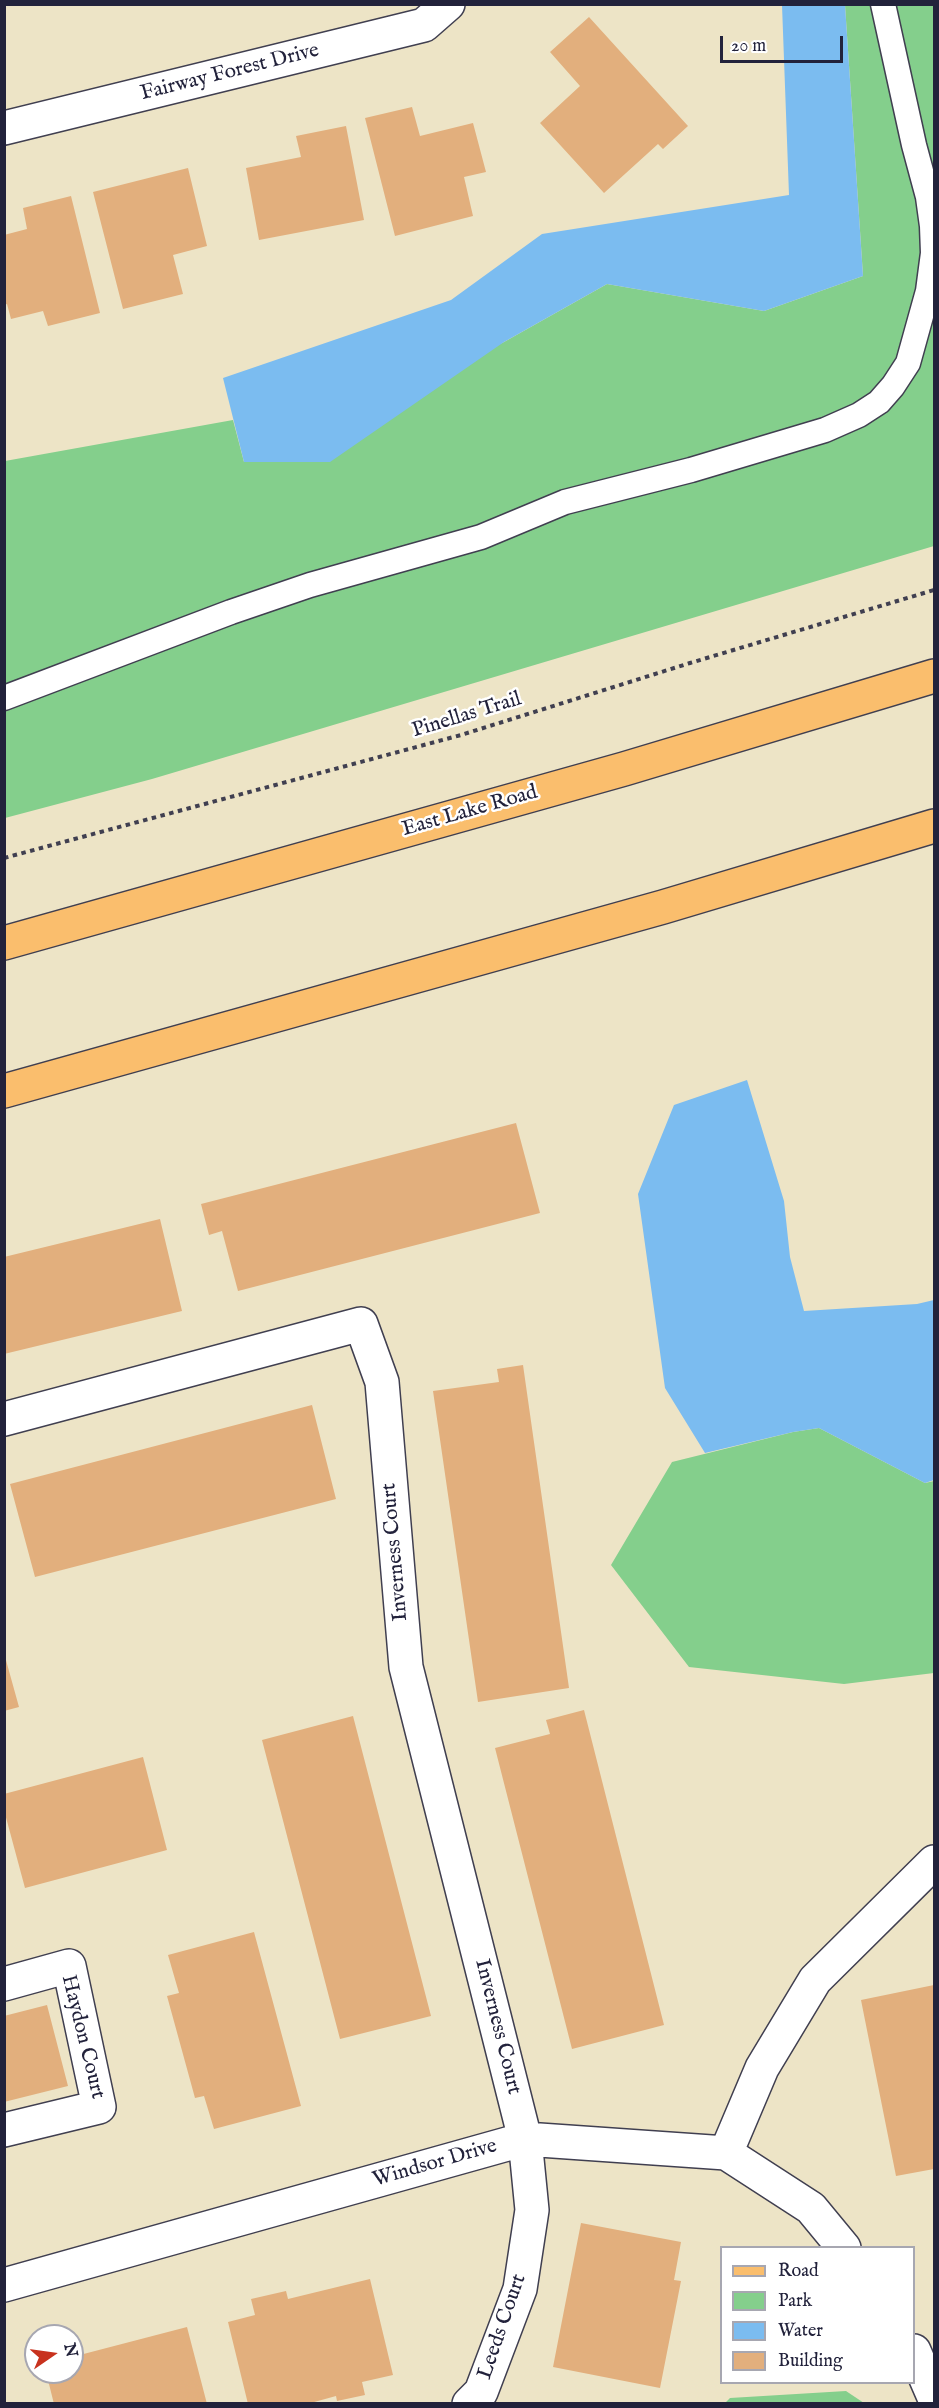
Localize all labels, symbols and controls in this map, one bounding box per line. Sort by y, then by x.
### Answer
scale bar [723,24,846,62]
text: 20 m [731,35,766,58]
street label: Fairway Forest Drive [138,39,322,107]
street label: Pinellas Trail [409,687,525,745]
street label: East Lake Road [399,781,541,843]
street label: Inverness Court [377,1482,415,1622]
street label: Inverness Court [468,1957,526,2097]
street label: Haydon Court [54,1972,110,2102]
street label: Windsor Drive [370,2134,500,2194]
legend [720,2246,915,2384]
text: Road [778,2260,819,2283]
street label: Leeds Court [473,2271,533,2383]
text: Park [778,2290,812,2313]
text: Water [778,2320,823,2343]
north arrow [24,2324,84,2384]
text: N [58,2341,81,2359]
text: Building [778,2350,843,2373]

